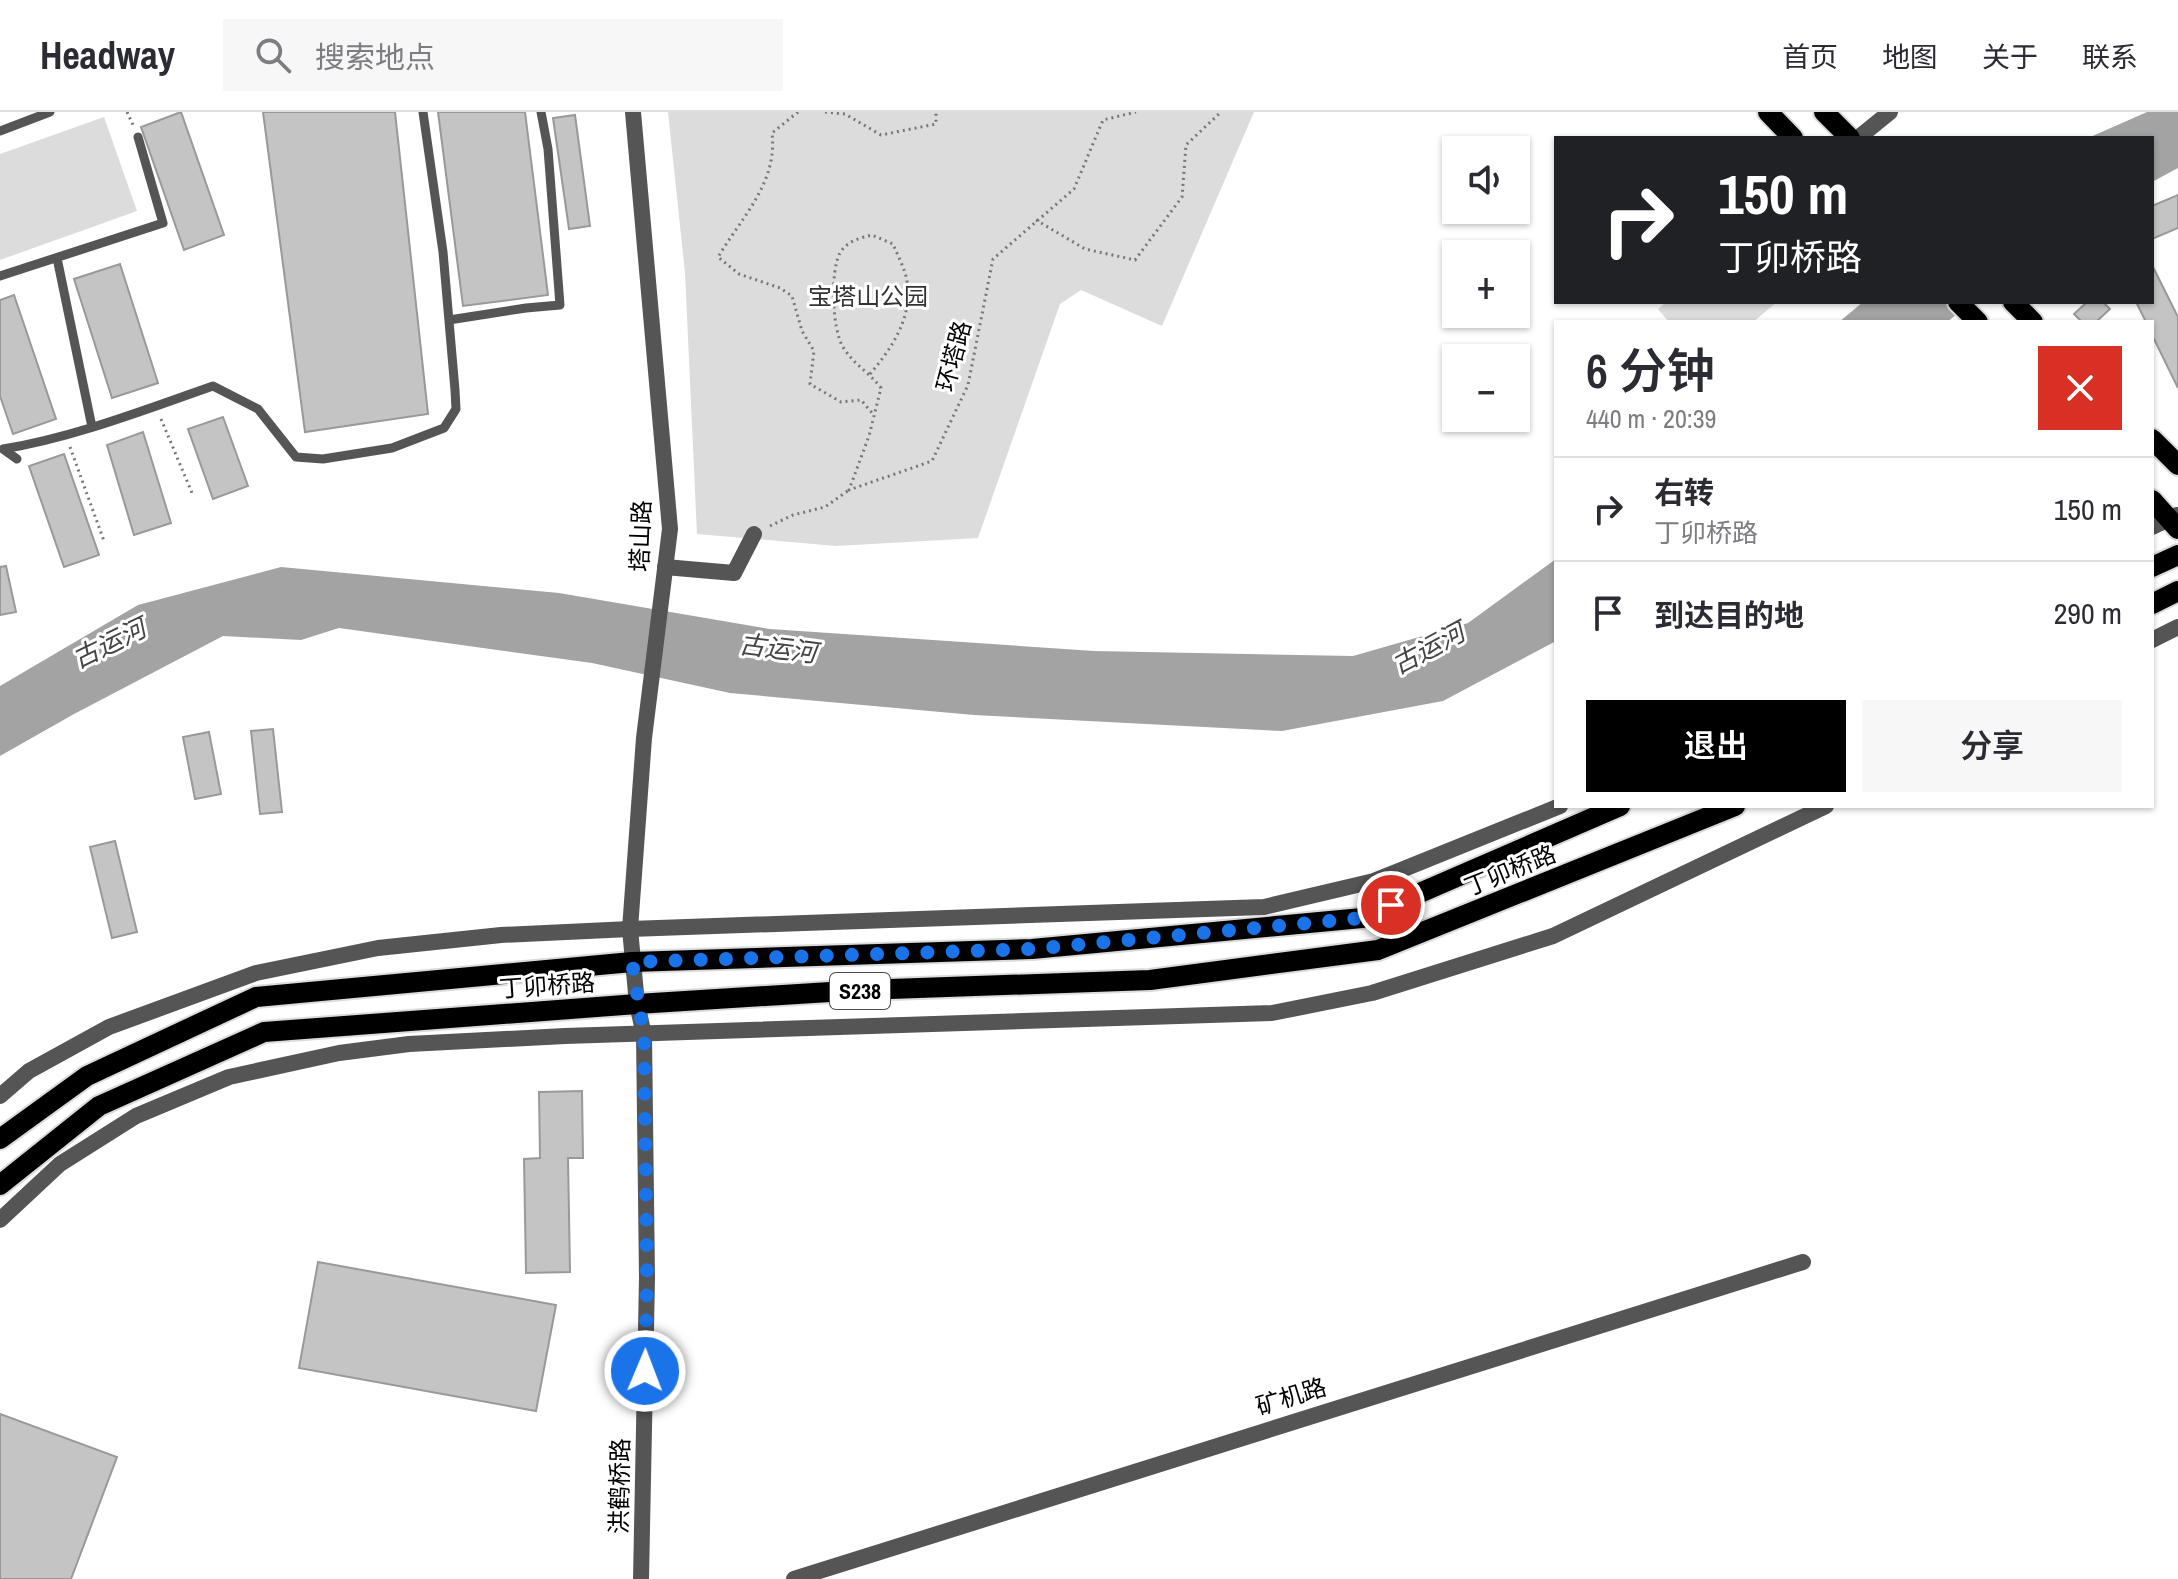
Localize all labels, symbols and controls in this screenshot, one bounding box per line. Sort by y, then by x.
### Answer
search box [223,19,783,91]
text: Headway [40,30,175,81]
icon: search [251,33,295,77]
text: 搜索地点 [315,37,435,77]
text: 首页 [1782,38,1838,76]
text: 地图 [1882,38,1938,76]
text: 关于 [1982,38,2038,76]
text: 联系 [2082,38,2138,76]
map controls [1442,136,1530,432]
button: sound [1442,136,1530,224]
text: 150 m [1718,156,1848,231]
icon: right [1586,168,1690,272]
text: 丁卯桥路 [1718,233,1862,281]
button: + [1442,240,1530,328]
park label: 宝塔山公园 [808,280,928,312]
street label: 环塔路 [928,317,978,395]
text: 6 分钟 [1586,338,1715,403]
button: − [1442,344,1530,432]
button: close [2038,346,2122,430]
text: 440 m · 20:39 [1586,401,1716,436]
text: 右转 [1654,472,1714,512]
icon: right [1586,487,1630,531]
text: 150 m [2054,489,2122,529]
street label: 塔山路 [623,499,657,573]
text: 丁卯桥路 [1654,515,1758,550]
icon: arrive [1586,591,1630,635]
text: 290 m [2054,593,2122,633]
text: 到达目的地 [1654,595,1804,635]
water label: 古运河 [66,608,156,676]
water label: 古运河 [1385,612,1475,682]
water label: 古运河 [737,626,824,671]
button: 退出 [1586,700,1846,792]
button: 分享 [1862,700,2122,792]
street label: 丁卯桥路 [1460,837,1560,903]
pin [1357,871,1425,939]
icon: arrive [1369,883,1413,927]
street label: 丁卯桥路 [498,966,596,1004]
road number: S238 [830,973,890,1009]
position arrow [603,1329,687,1413]
street label: 矿机路 [1252,1370,1330,1422]
street label: 洪鹤桥路 [602,1438,636,1534]

